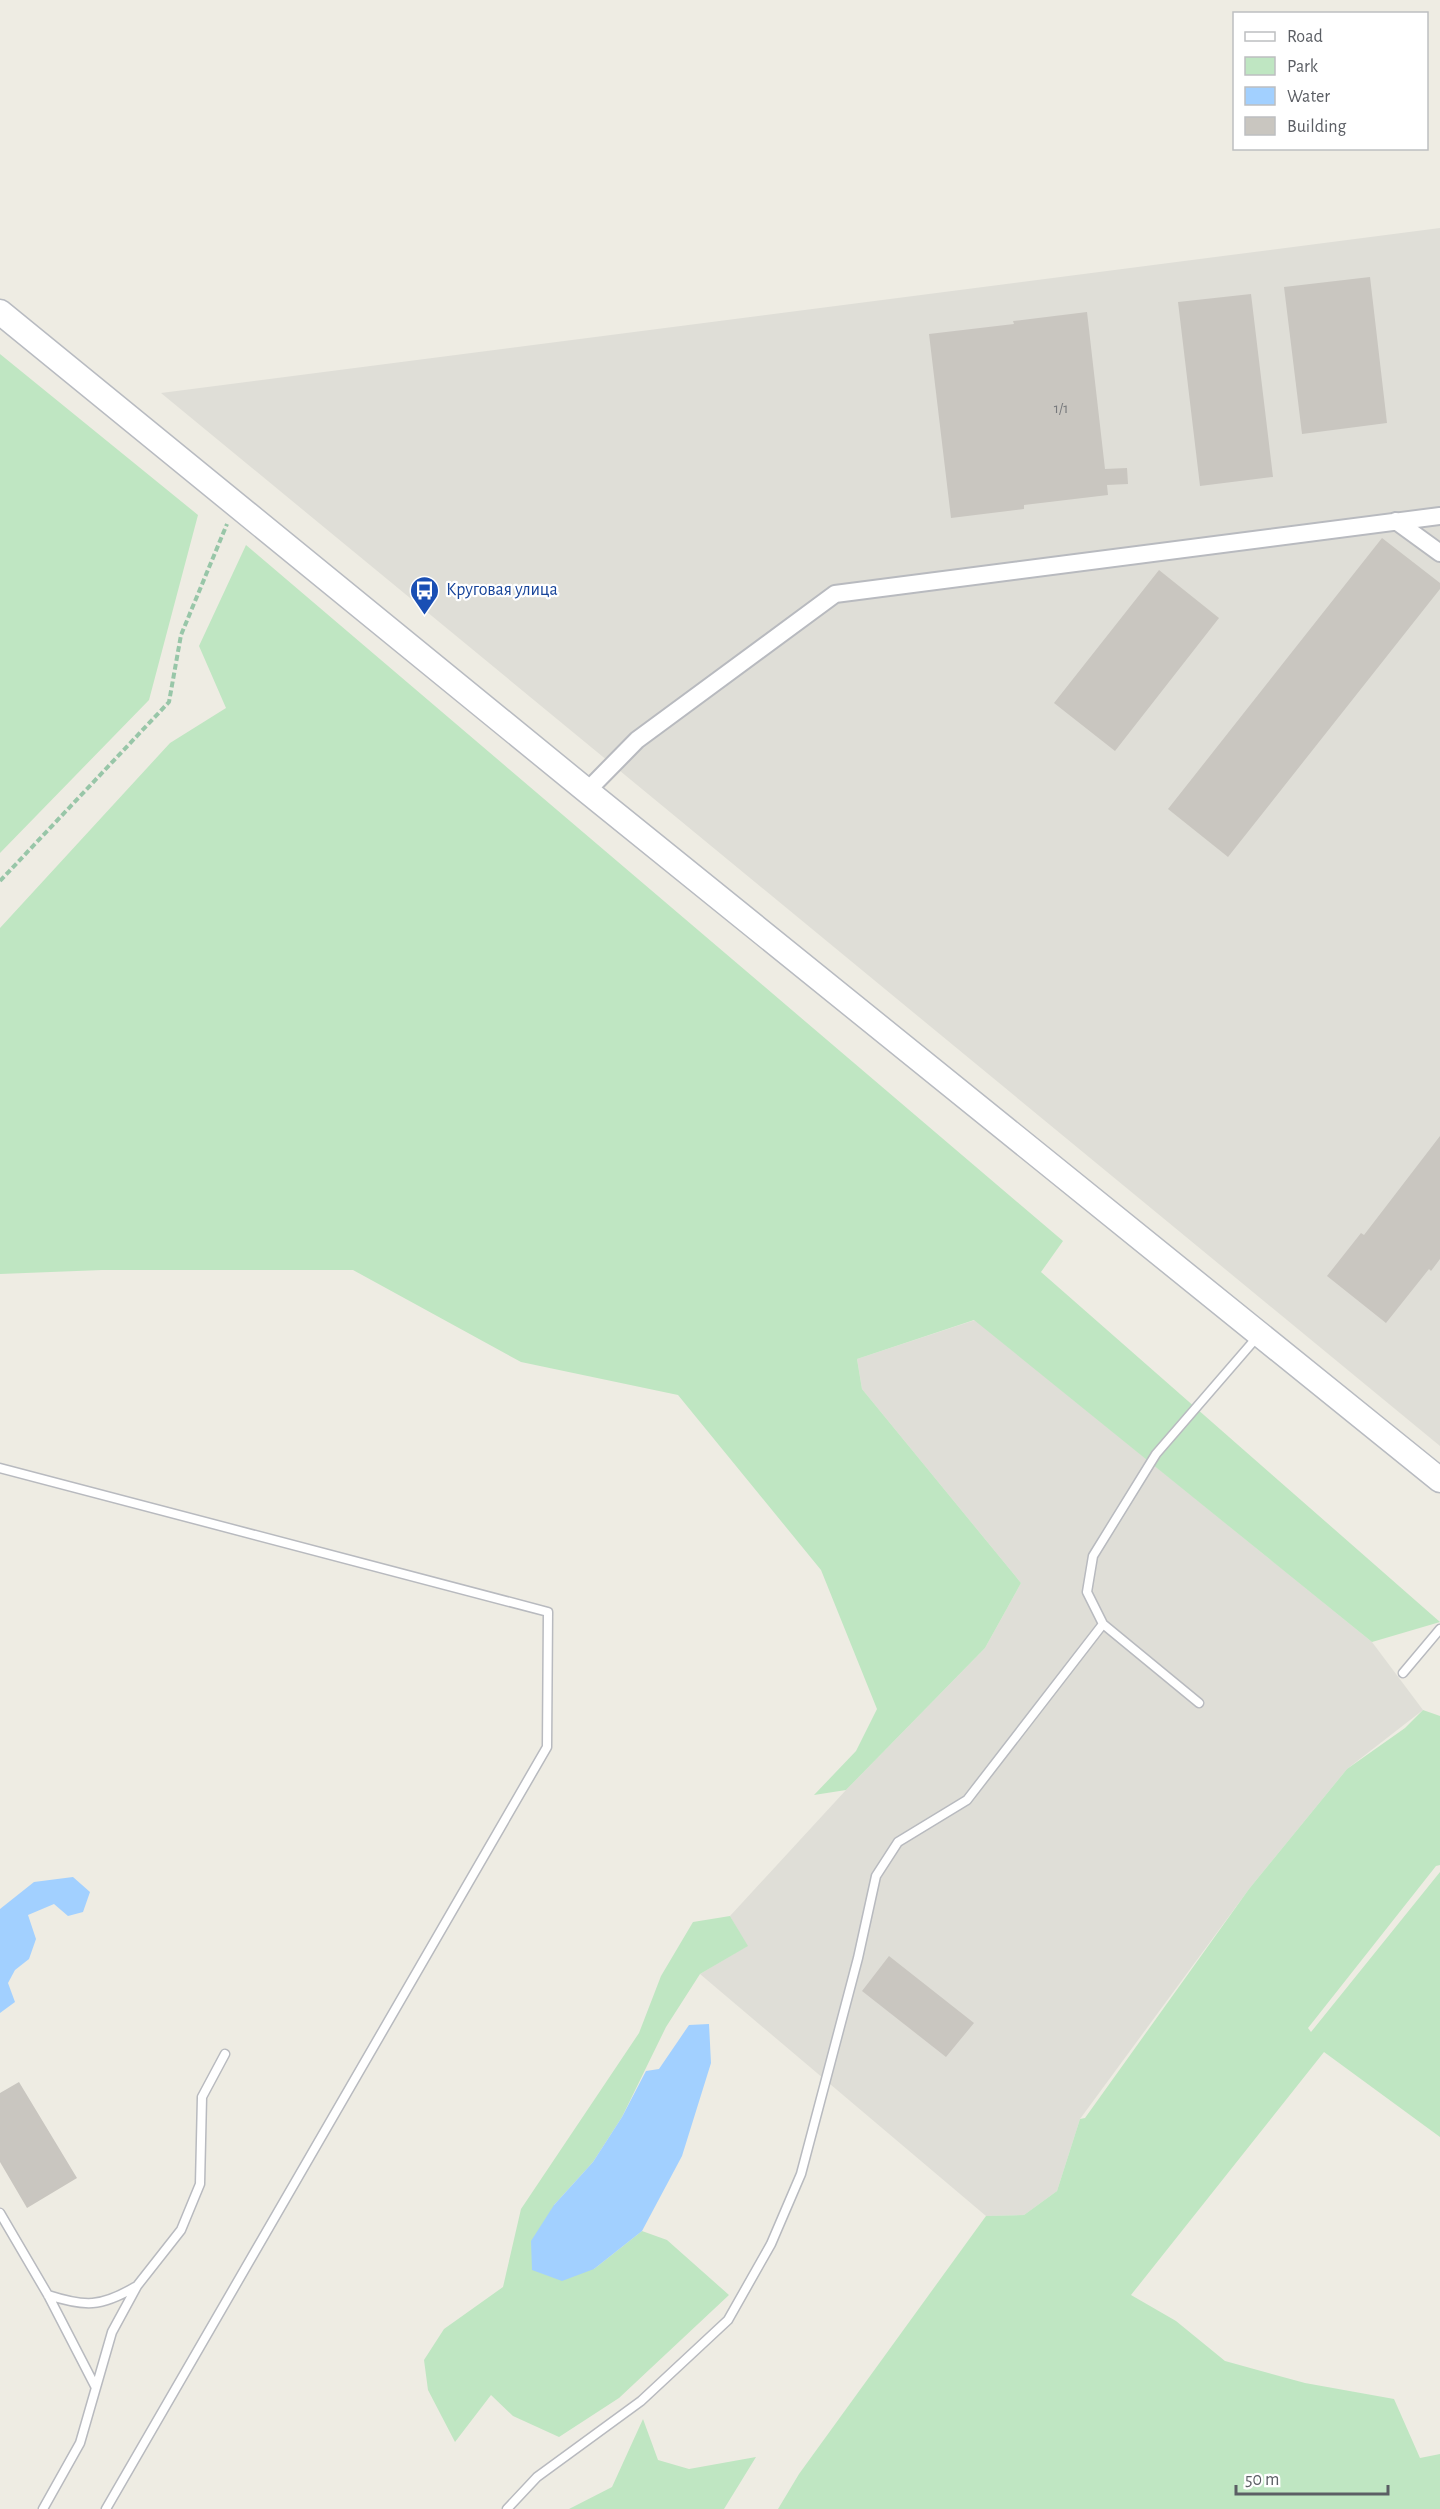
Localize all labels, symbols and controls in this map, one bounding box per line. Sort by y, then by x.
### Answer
legend [1233,12,1428,150]
text: Road [1287,28,1323,46]
text: Park [1287,58,1319,76]
text: Water [1287,88,1330,106]
text: Building [1287,118,1347,136]
house number: 1/1 [1054,401,1068,416]
bus stop icon: Круговая улица [409,574,441,616]
place label: Круговая улица [446,581,558,599]
scale bar [1236,2458,1388,2496]
text: 50 m [1245,2471,1279,2489]

